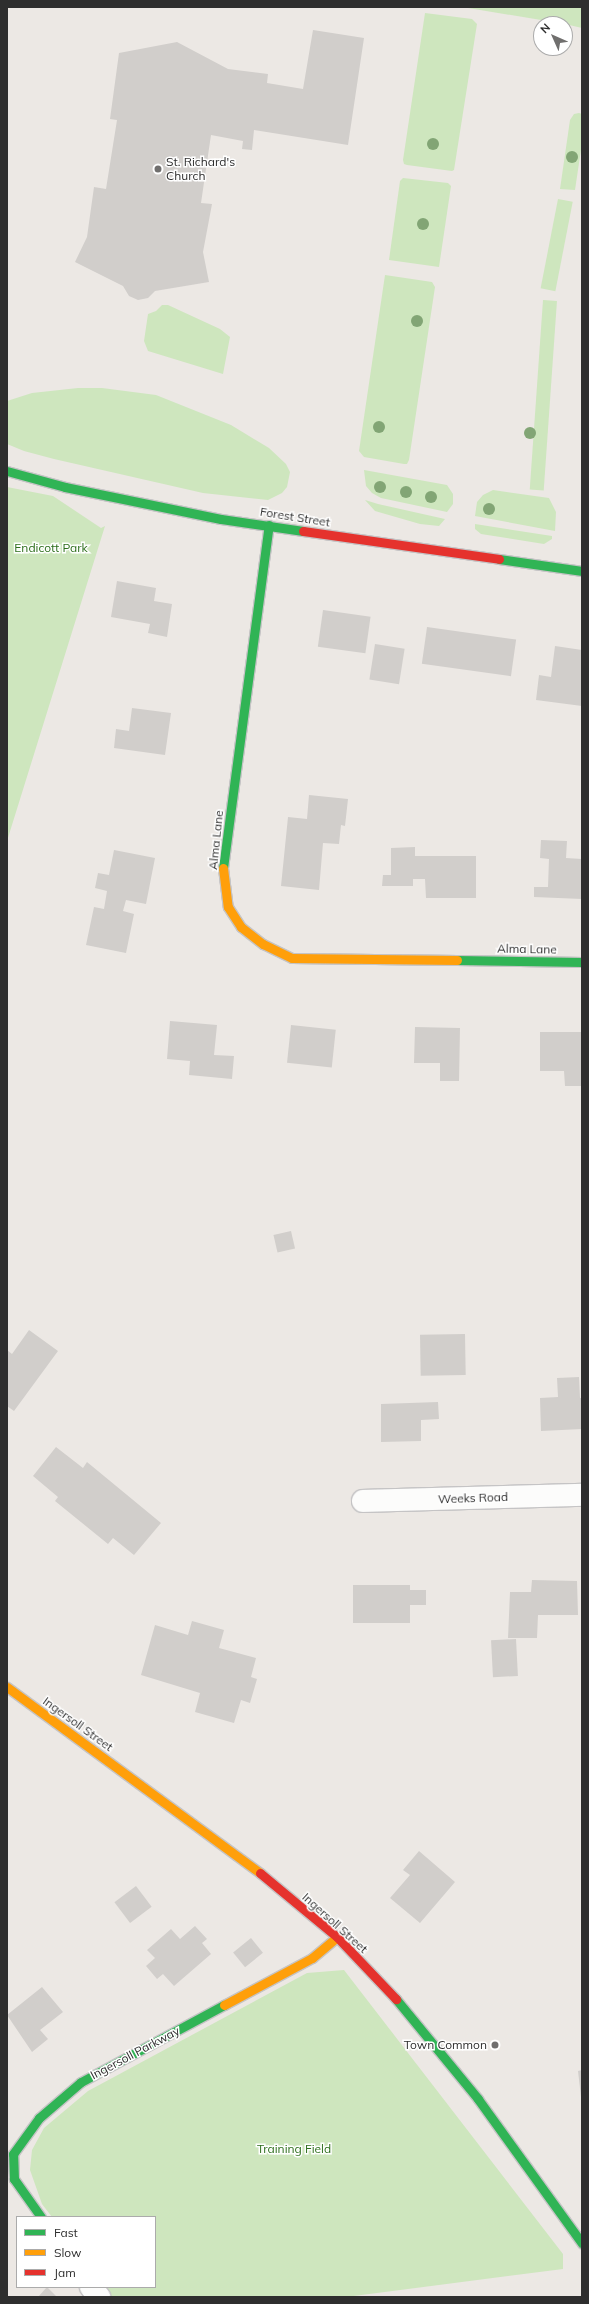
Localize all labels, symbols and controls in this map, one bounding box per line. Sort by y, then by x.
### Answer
north arrow [533,16,573,56]
text: N [537,20,553,36]
place label: St. Richard's Church [166,155,235,183]
marker: St. Richard's Church [153,164,163,174]
street label: Forest Street [259,504,331,530]
park label: Endicott Park [14,541,88,555]
street label: Alma Lane [206,809,226,871]
street label: Alma Lane [497,941,557,957]
street label: Weeks Road [438,1490,508,1506]
street label: Ingersoll Street [40,1694,116,1754]
street label: Ingersoll Street [299,1890,371,1956]
street label: Ingersoll Parkway [88,2023,182,2083]
place label: Town Common [404,2038,487,2052]
marker: Town Common [490,2040,500,2050]
park label: Training Field [257,2142,331,2156]
legend [16,2216,156,2288]
text: Fast [54,2225,78,2240]
text: Slow [54,2245,82,2260]
text: Jam [54,2265,76,2280]

